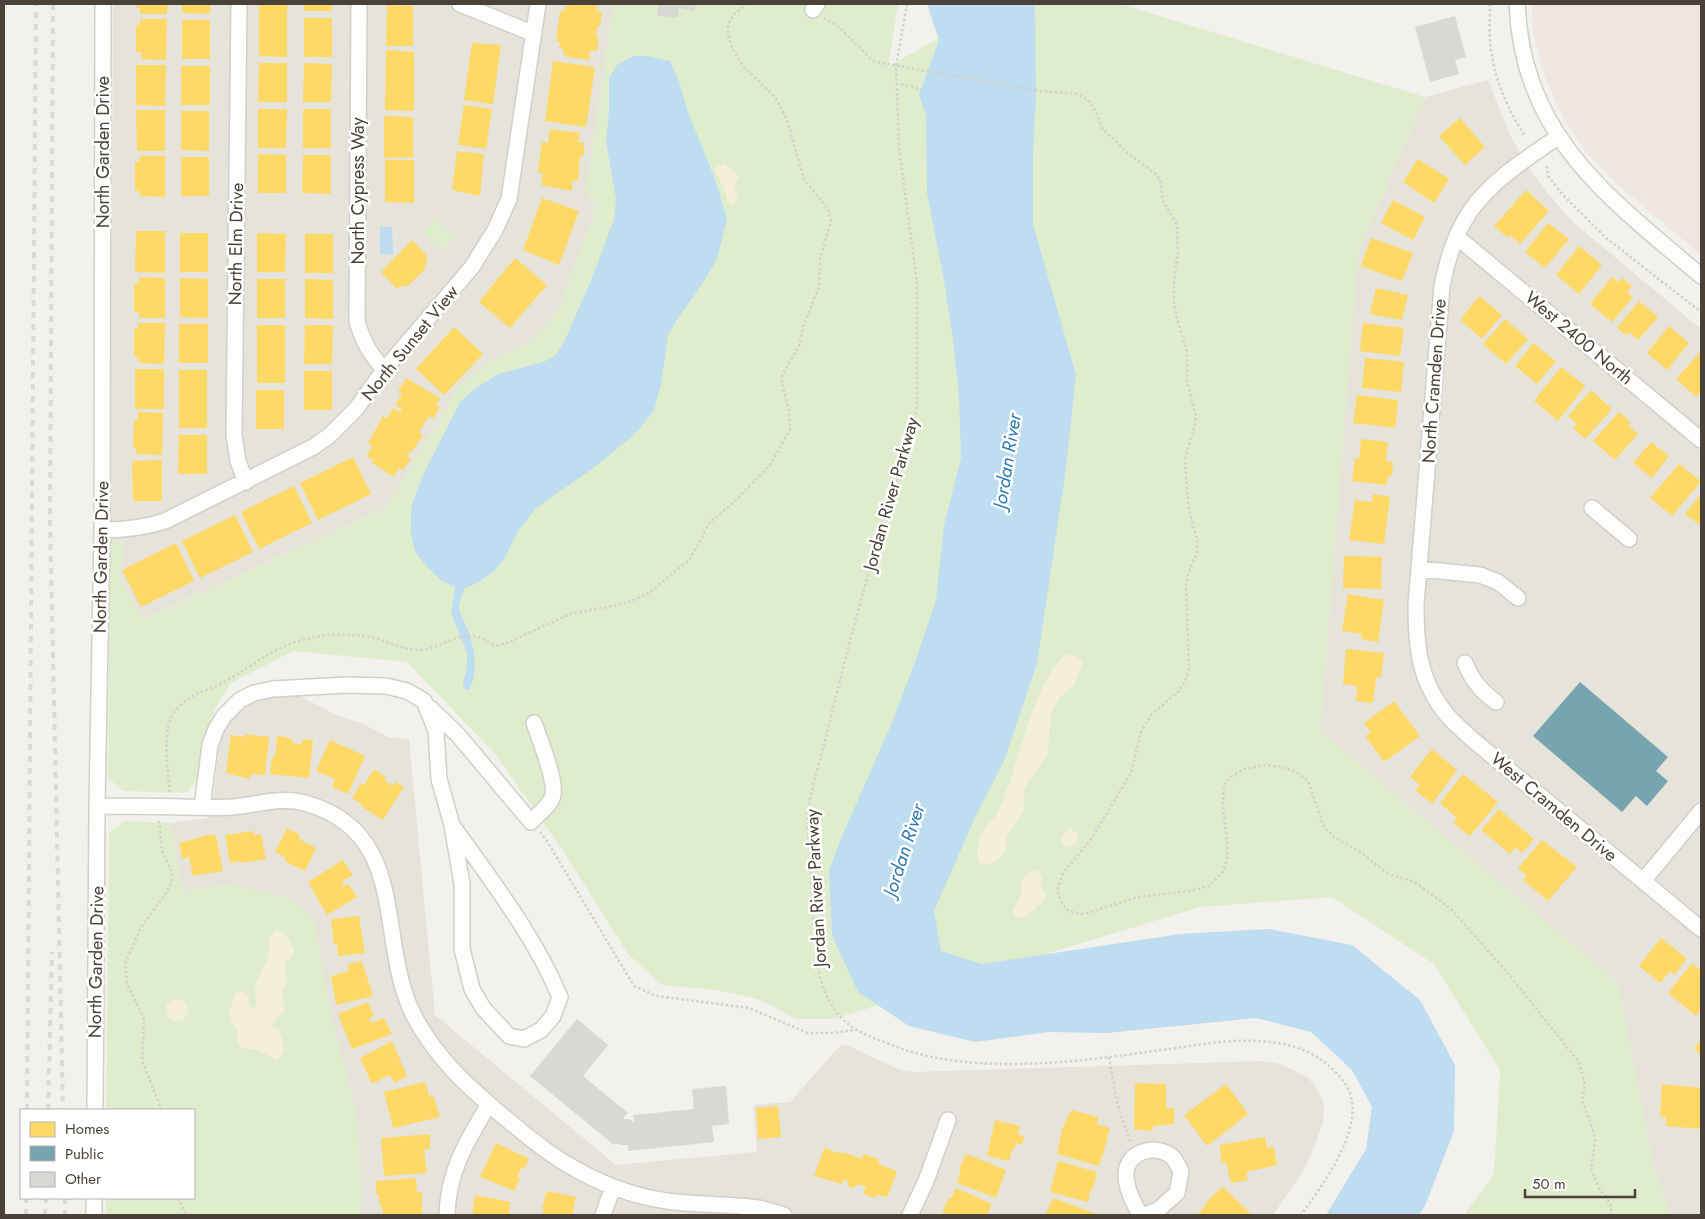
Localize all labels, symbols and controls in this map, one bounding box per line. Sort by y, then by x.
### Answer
street label: North Garden Drive [90,76,116,228]
street label: North Cypress Way [345,117,371,265]
street label: North Elm Drive [222,182,250,306]
street label: North Sunset View [355,279,465,406]
street label: West 2400 North [1519,285,1639,391]
street label: North Cramden Drive [1415,298,1453,464]
water label: Jordan River [986,410,1028,514]
street label: Jordan River Parkway [856,414,925,576]
street label: North Garden Drive [87,481,115,633]
street label: West Cramden Drive [1485,746,1623,868]
water label: Jordan River [875,799,932,904]
street label: Jordan River Parkway [799,808,833,970]
street label: North Garden Drive [82,886,110,1038]
legend [20,1109,195,1199]
text: Homes [65,1118,109,1140]
text: Public [65,1143,104,1165]
scale bar [1525,1166,1635,1198]
text: Other [65,1168,102,1190]
text: 50 m [1532,1173,1566,1195]

